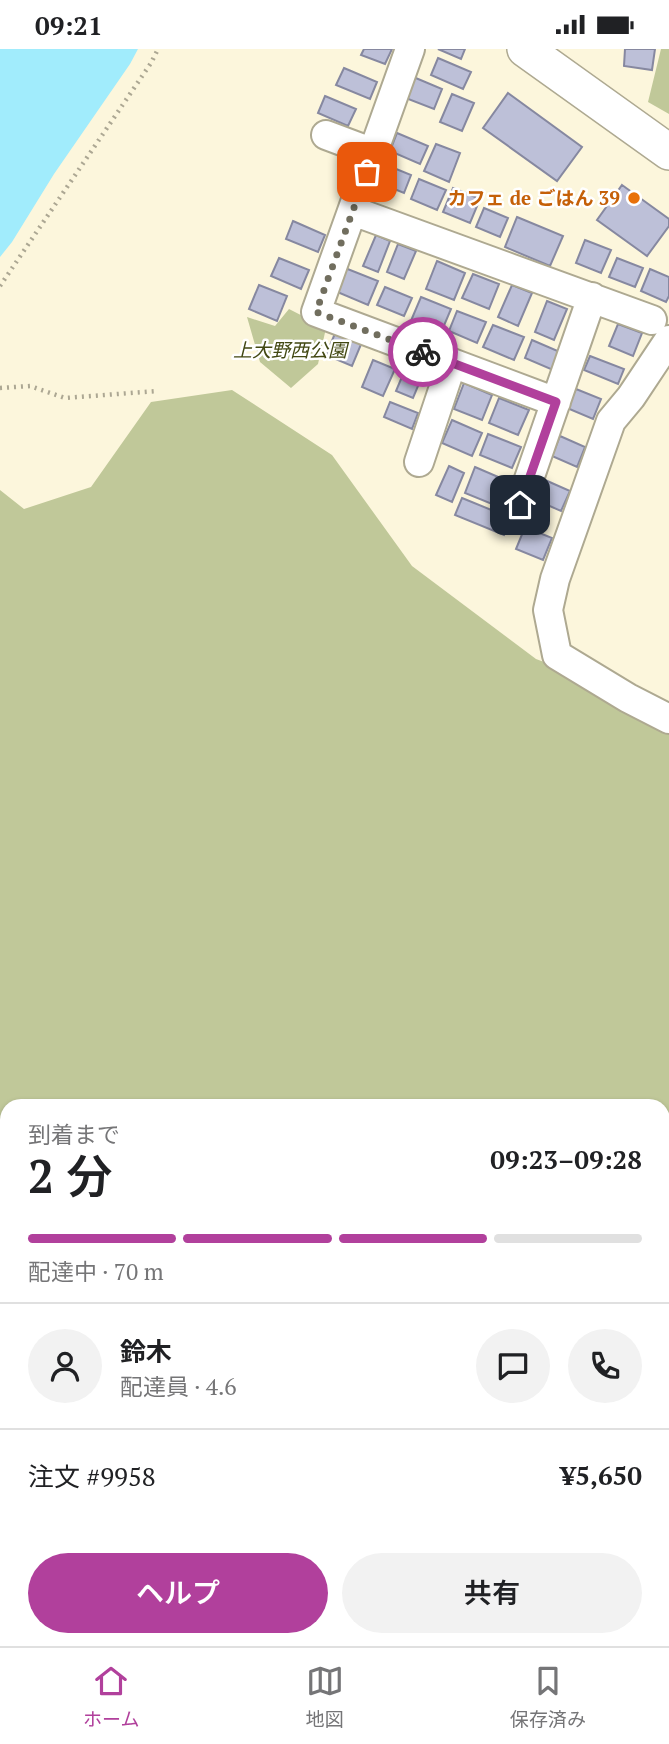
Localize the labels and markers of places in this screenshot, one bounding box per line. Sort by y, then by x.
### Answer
pin [337,142,397,202]
place label: カフェ de ごはん 39 [448,185,620,210]
marker: カフェ de ごはん 39 [626,190,642,206]
pin [490,475,550,535]

